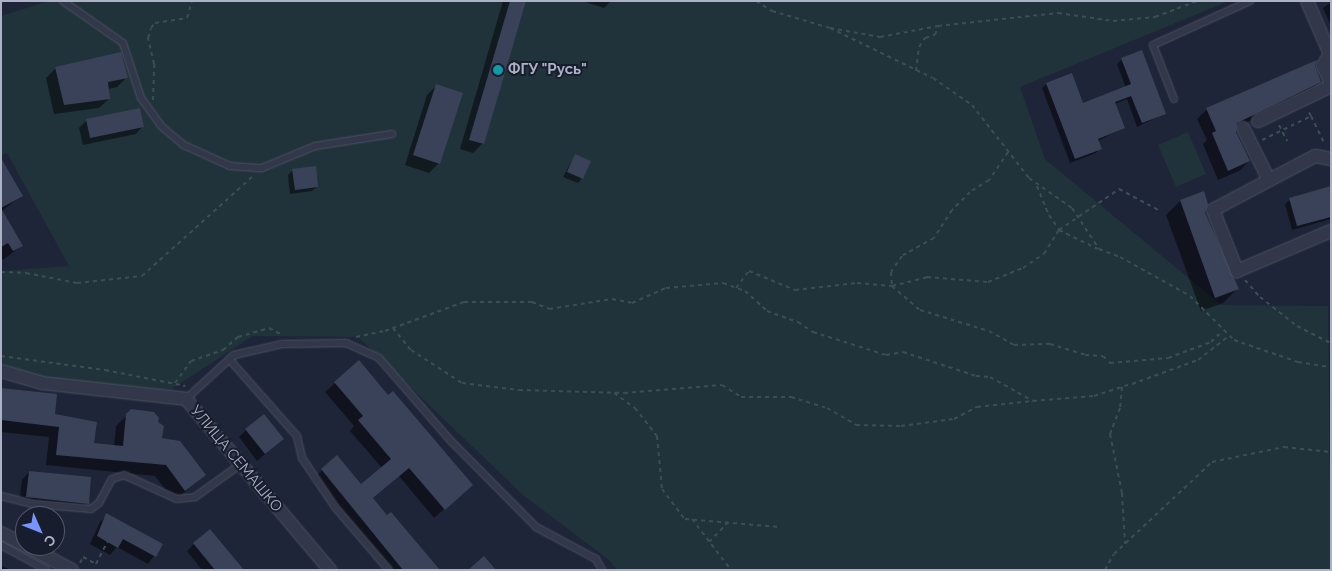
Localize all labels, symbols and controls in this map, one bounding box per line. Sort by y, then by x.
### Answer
place label: ФГУ "Русь" [508,61,587,79]
marker: ФГУ "Русь" [492,64,504,76]
street label: УЛИЦА СЕМАШКО [186,402,286,516]
north arrow [15,506,65,556]
text: С [41,532,59,550]

